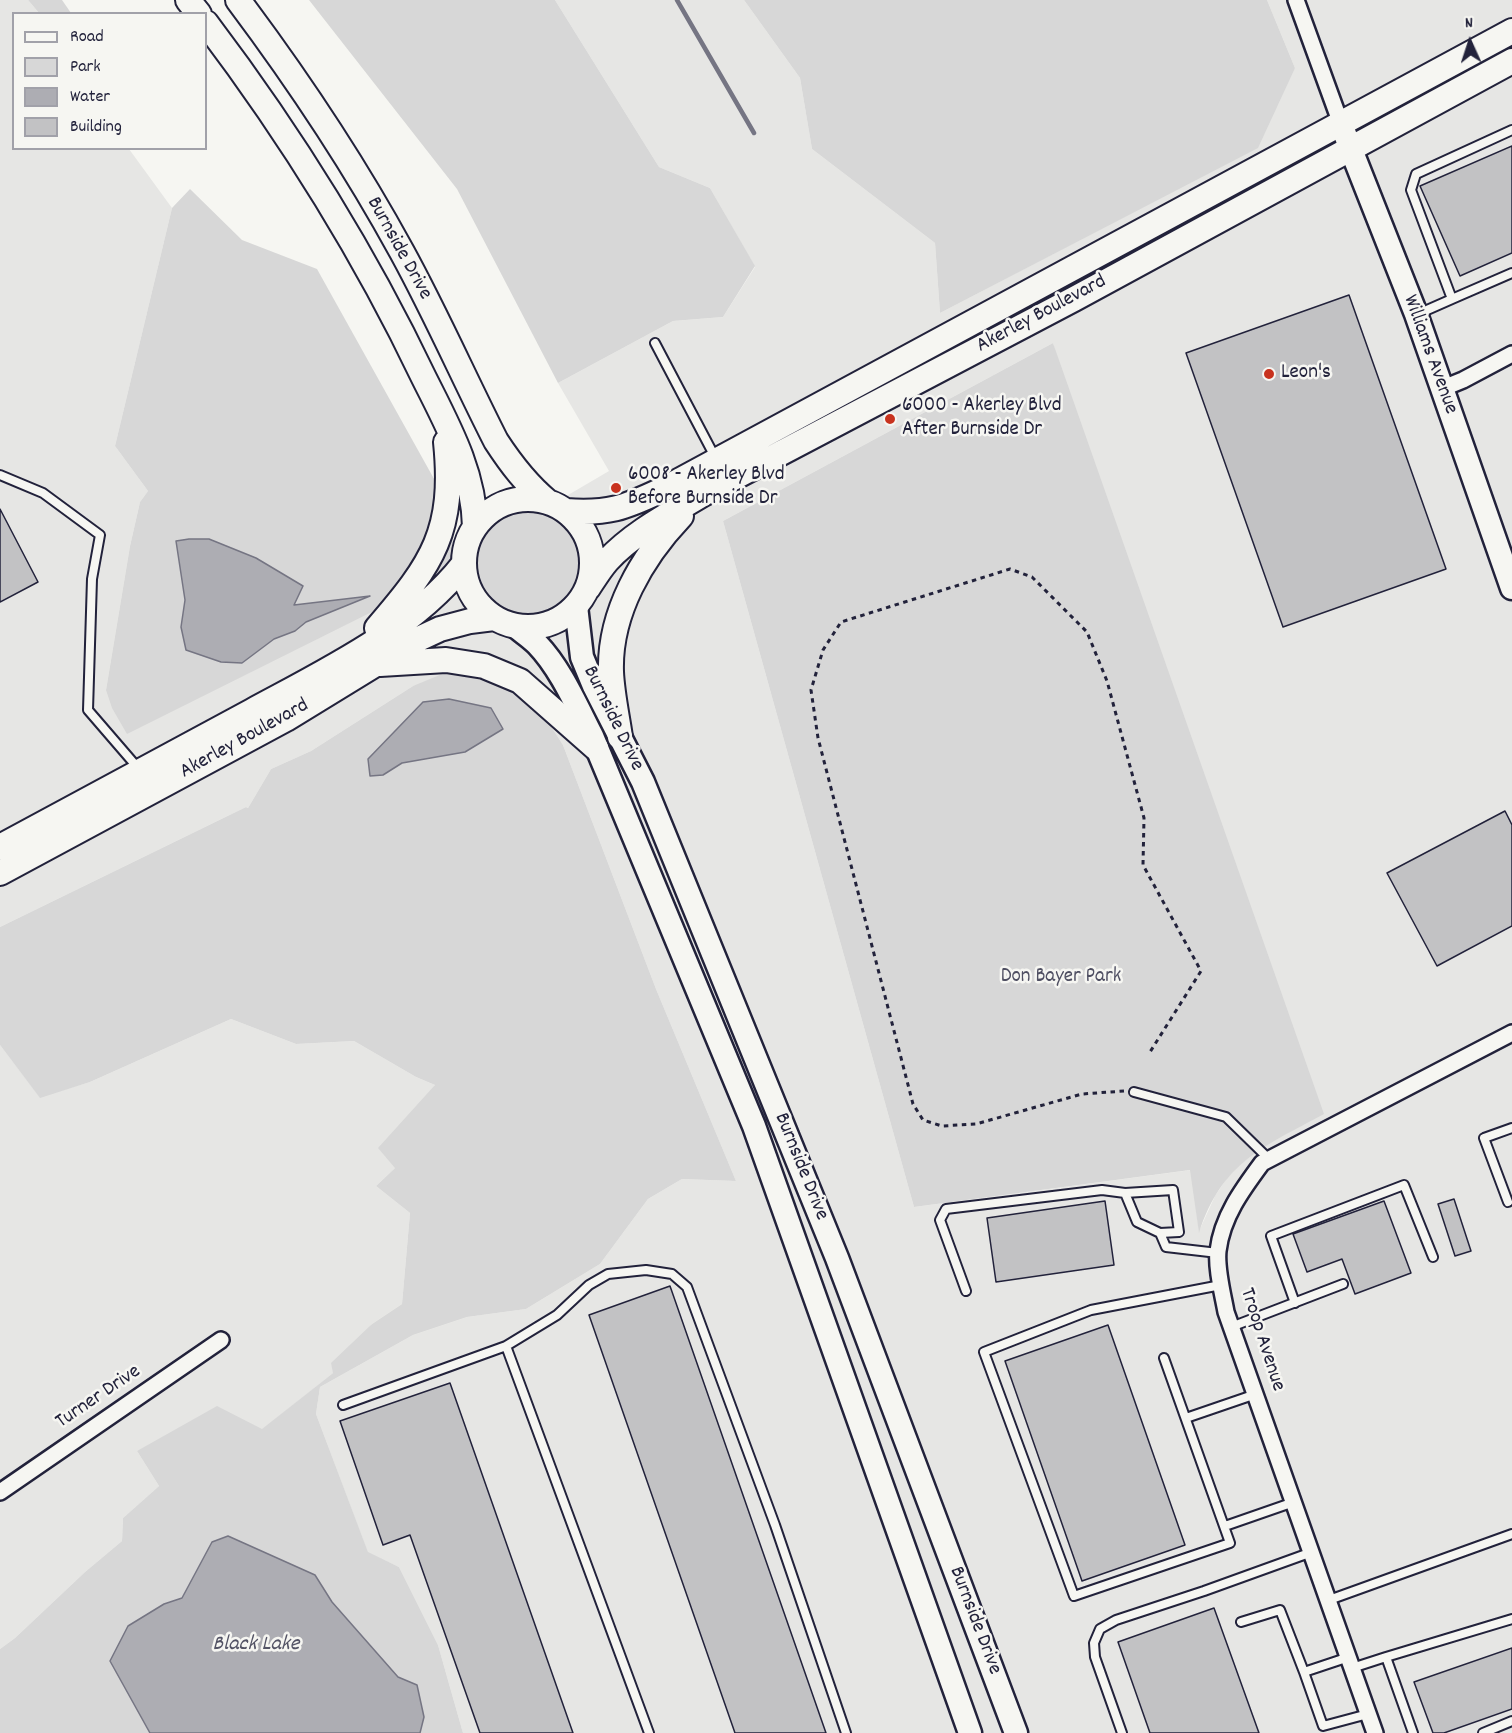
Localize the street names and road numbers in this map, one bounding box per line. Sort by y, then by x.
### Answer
street label: Burnside Drive [359,193,437,305]
street label: Akerley Boulevard [973,270,1111,360]
street label: Williams Avenue [1396,292,1462,418]
street label: Burnside Drive [576,662,648,776]
street label: Akerley Boulevard [176,694,314,786]
street label: Burnside Drive [767,1110,833,1224]
street label: Troop Avenue [1233,1285,1289,1395]
street label: Turner Drive [52,1360,146,1436]
street label: Burnside Drive [942,1563,1006,1679]

